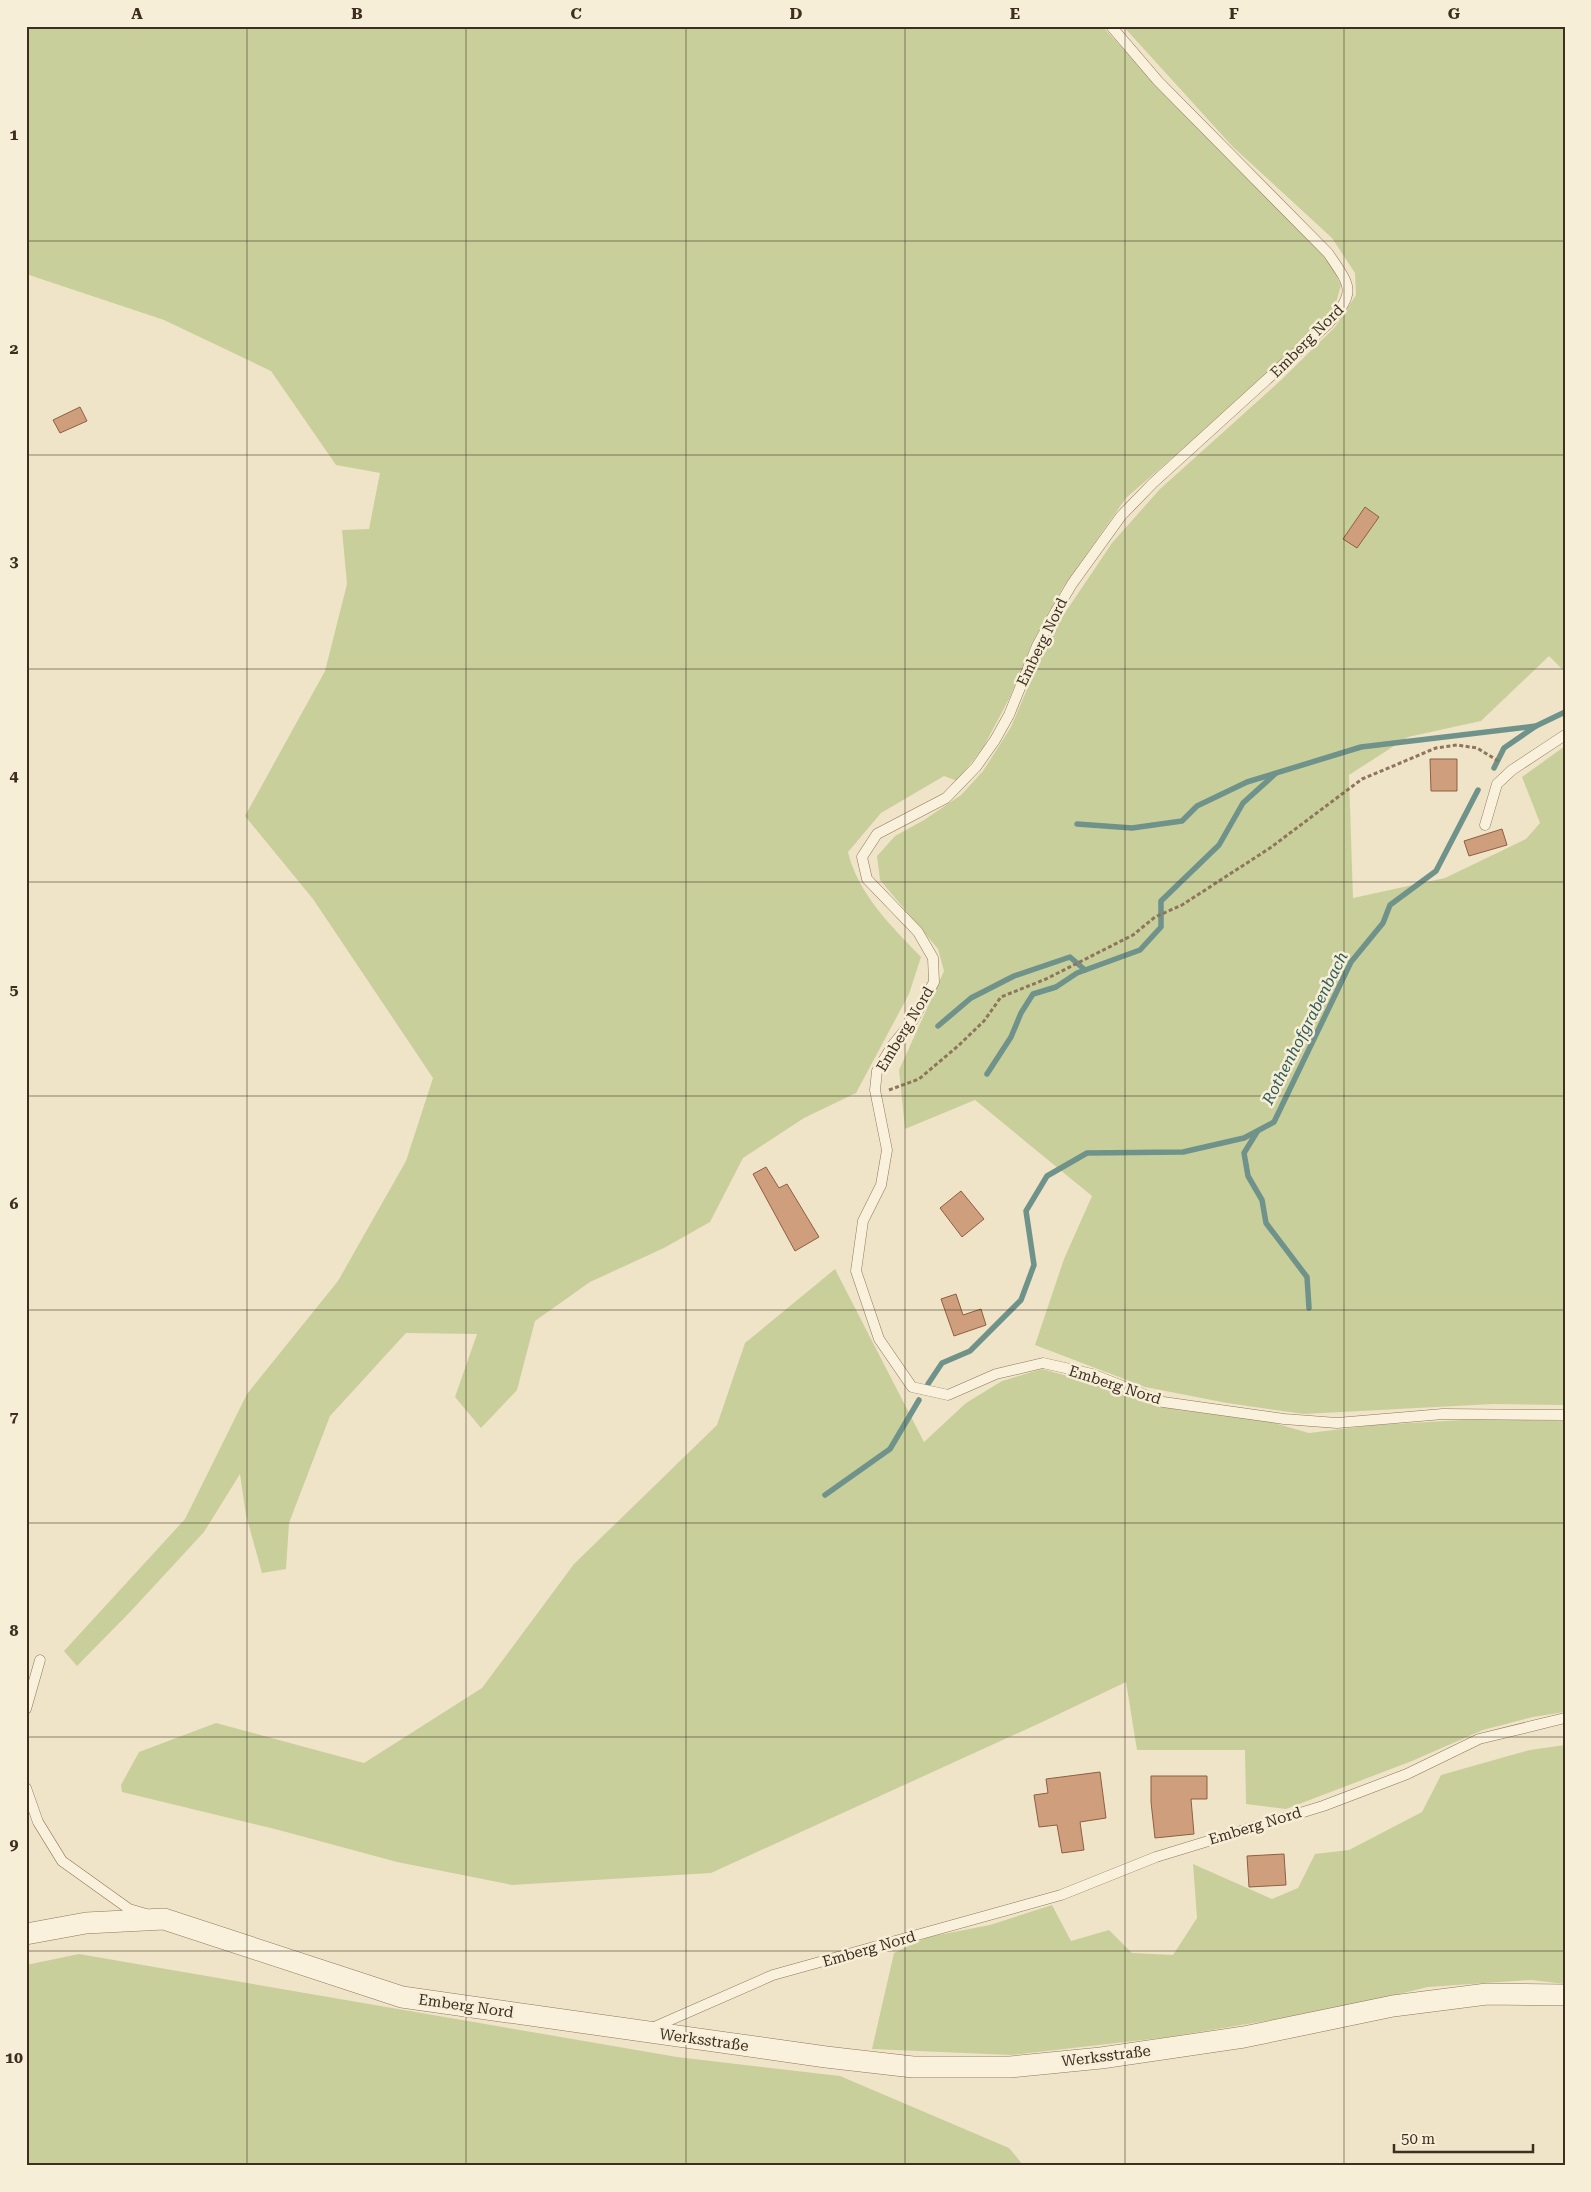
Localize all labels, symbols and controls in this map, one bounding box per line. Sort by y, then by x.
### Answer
text: A [131,4,143,23]
text: B [351,4,363,23]
text: C [570,4,582,23]
text: D [790,4,803,23]
text: E [1010,4,1020,23]
text: F [1229,4,1239,23]
text: G [1448,4,1461,23]
text: 1 [10,125,19,144]
street label: Emberg Nord [1267,300,1348,381]
text: 2 [10,339,19,358]
text: 3 [10,552,19,571]
street label: Emberg Nord [1013,595,1071,689]
text: 4 [10,766,19,785]
water label: Rothenhofgrabenbach [1258,948,1352,1108]
text: 5 [10,980,19,999]
street label: Emberg Nord [873,983,938,1075]
text: 6 [10,1194,19,1213]
street label: Emberg Nord [1067,1362,1164,1408]
text: 7 [10,1407,19,1426]
text: 8 [10,1621,19,1640]
street label: Emberg Nord [1206,1803,1304,1849]
text: 9 [10,1835,19,1854]
street label: Emberg Nord [820,1927,918,1971]
street label: Emberg Nord [417,1990,515,2022]
street label: Werksstraße [658,2025,750,2055]
street label: Werksstraße [1060,2042,1152,2070]
text: 10 [5,2048,23,2067]
scale bar [1394,2122,1532,2154]
text: 50 m [1401,2130,1436,2148]

